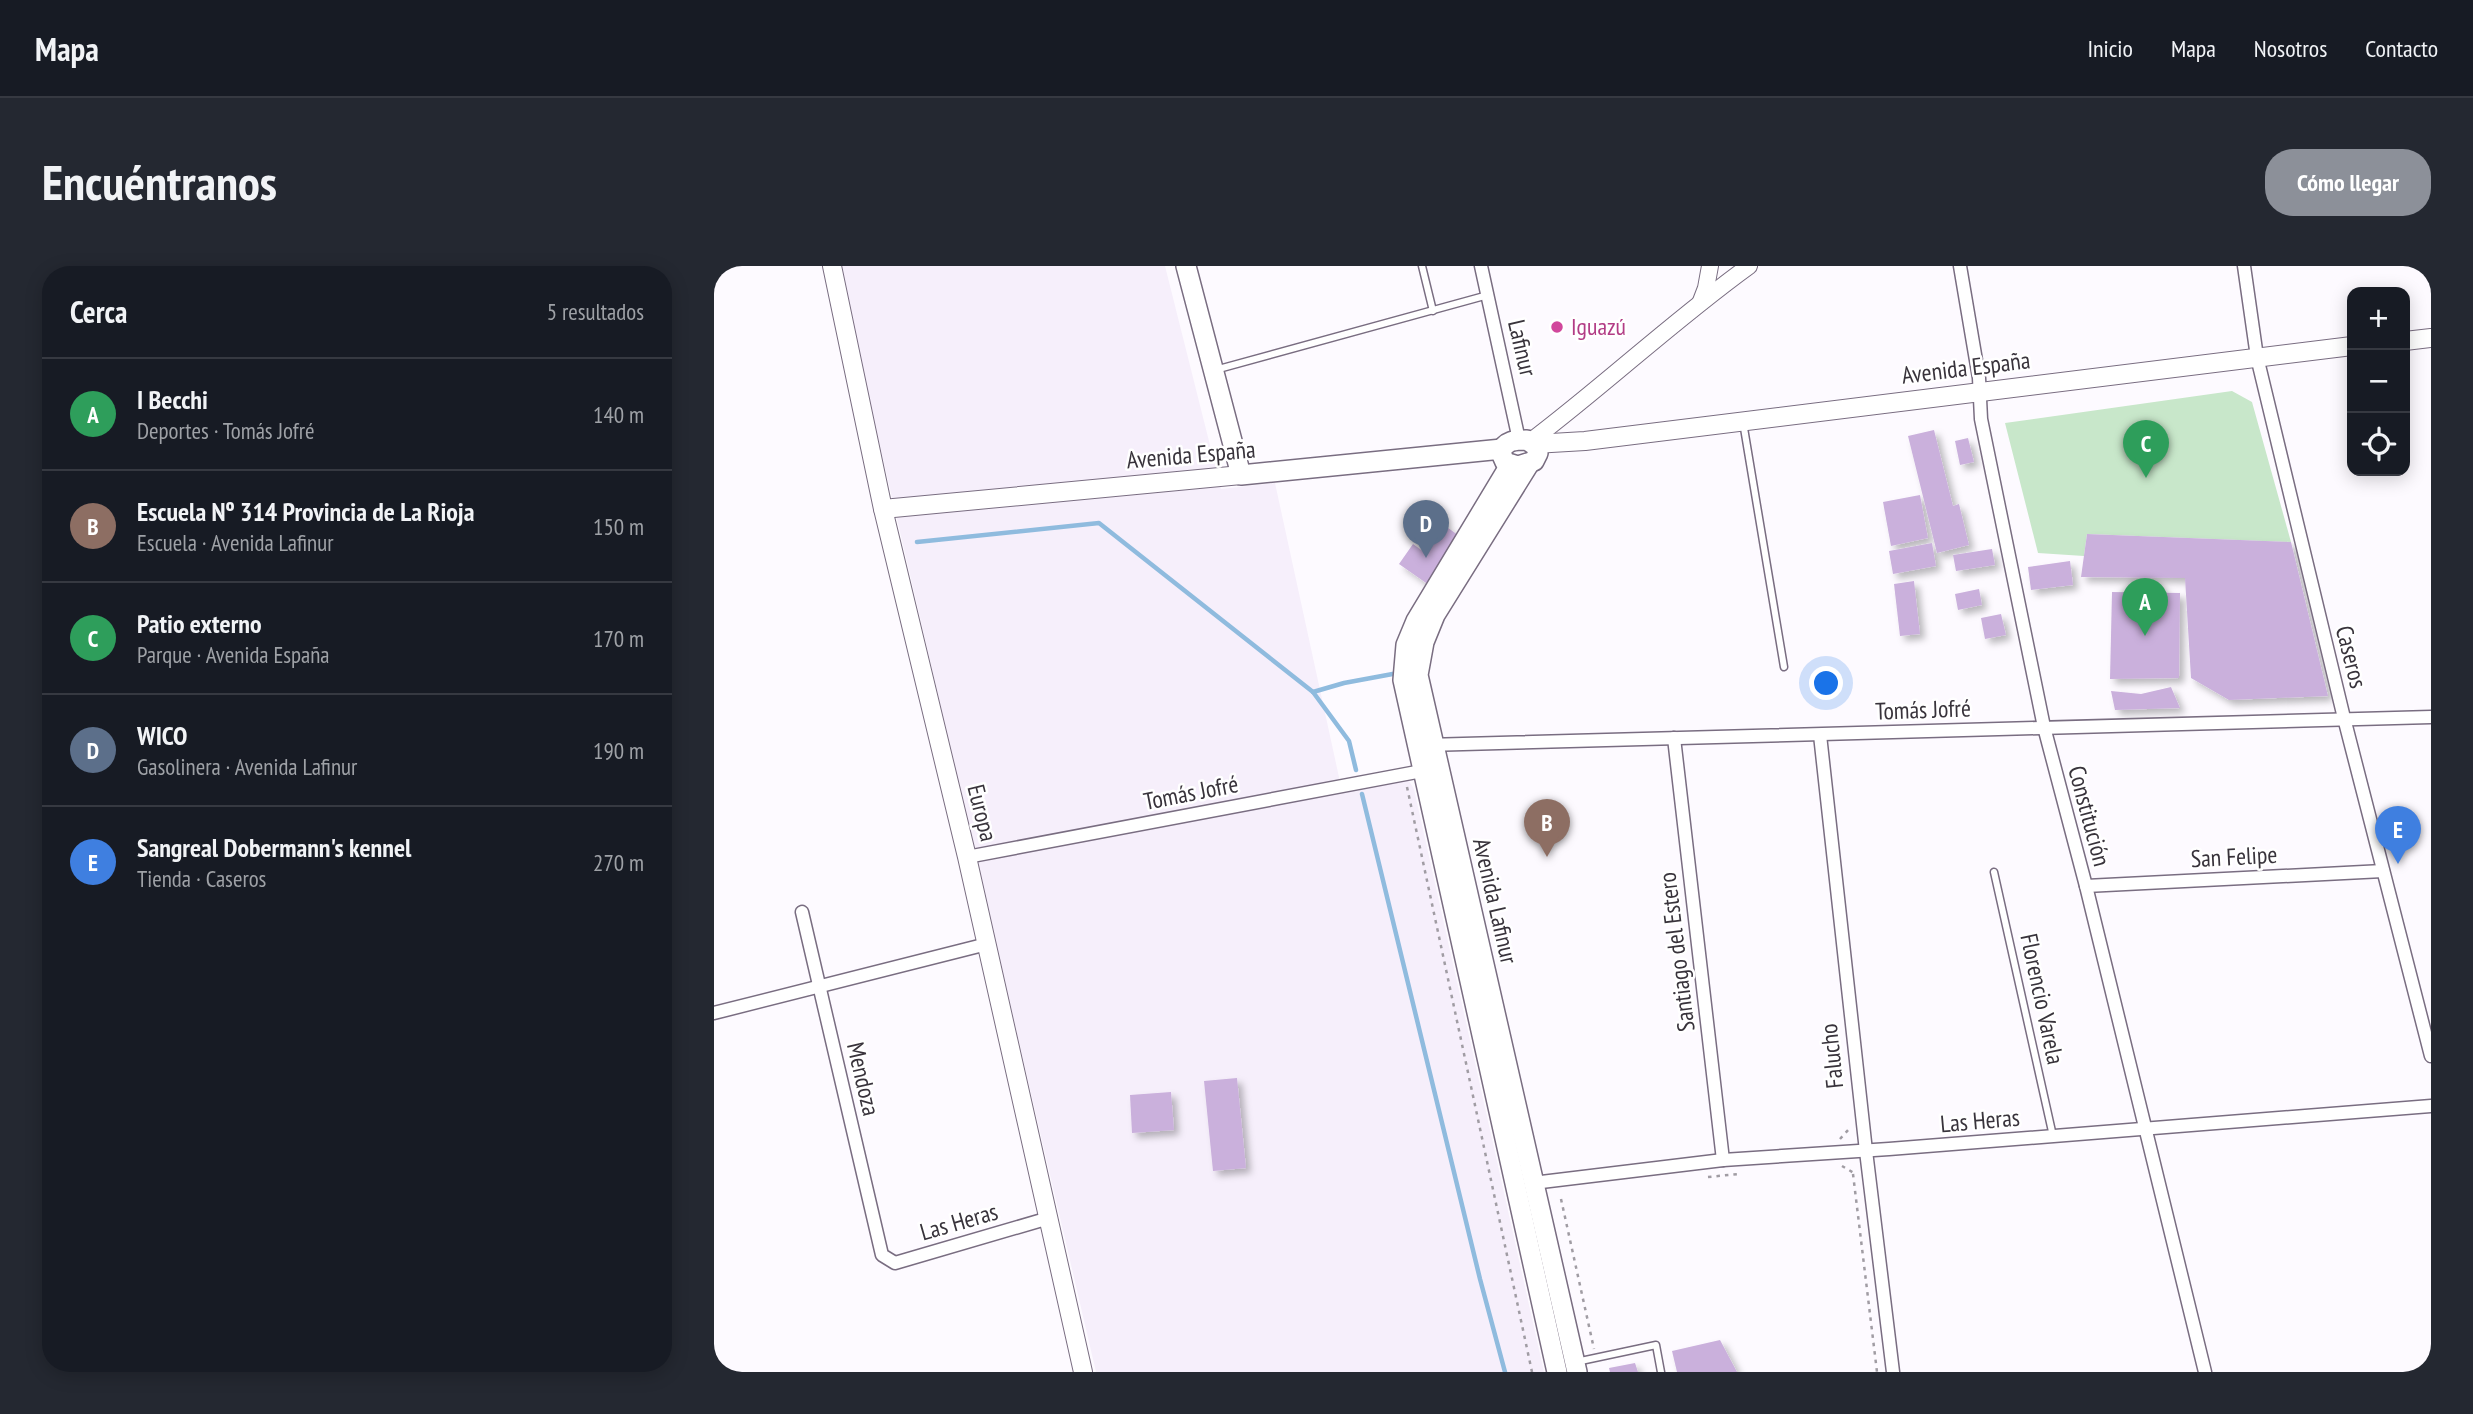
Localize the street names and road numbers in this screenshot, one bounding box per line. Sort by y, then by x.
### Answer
street label: Lafinur [1501,317,1544,380]
street label: Avenida España [1900,344,2032,391]
street label: Avenida España [1125,433,1257,476]
street label: Caseros [2329,622,2374,691]
street label: Tomás Jofré [1875,692,1971,727]
street label: Constitución [2061,762,2118,870]
street label: Tomás Jofré [1141,768,1241,817]
street label: Europa [960,781,1005,845]
street label: Avenida Lafinur [1466,835,1525,967]
street label: San Felipe [2190,839,2278,874]
street label: Santiago del Estero [1651,871,1702,1034]
street label: Florencio Varela [2014,931,2071,1067]
street label: Falucho [1813,1022,1850,1090]
street label: Mendoza [840,1039,887,1119]
street label: Las Heras [1939,1102,2021,1139]
street label: Las Heras [916,1196,1001,1247]

